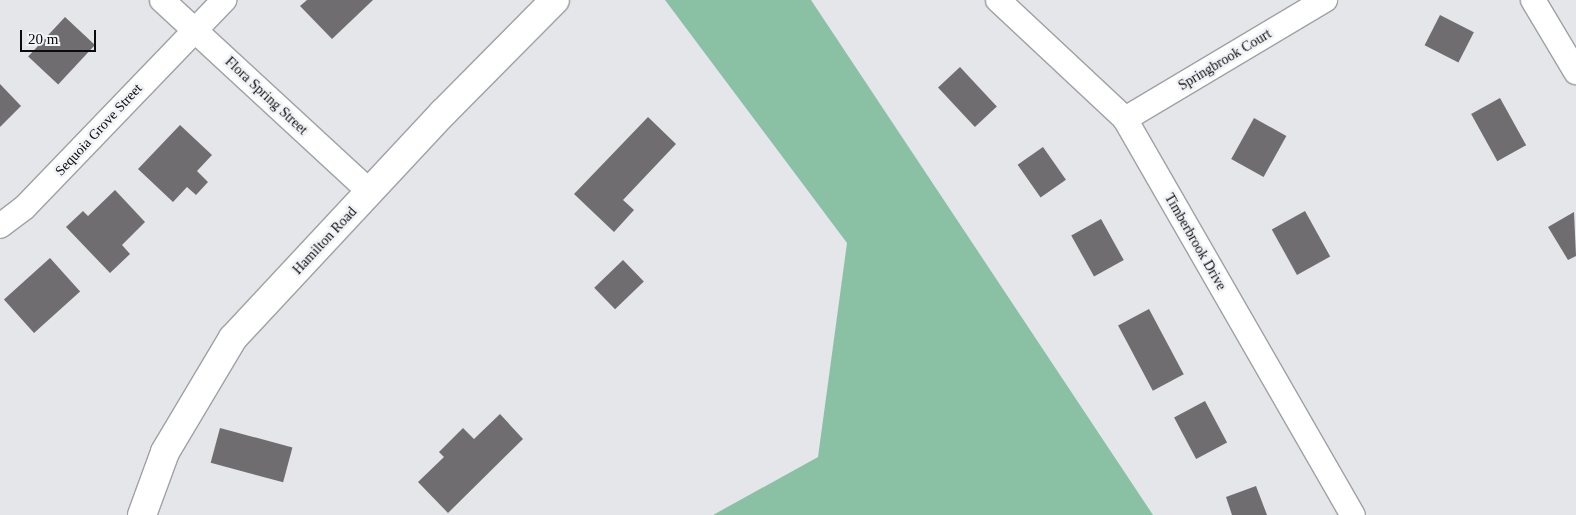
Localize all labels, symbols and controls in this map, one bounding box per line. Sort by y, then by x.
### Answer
scale bar [22,20,99,52]
street label: Springbrook Court [1176,26,1274,94]
text: 20 m [28,31,58,47]
street label: Flora Spring Street [221,54,311,138]
street label: Sequoia Grove Street [52,80,146,180]
street label: Timberbrook Drive [1161,191,1229,293]
street label: Hamilton Road [290,204,360,278]

